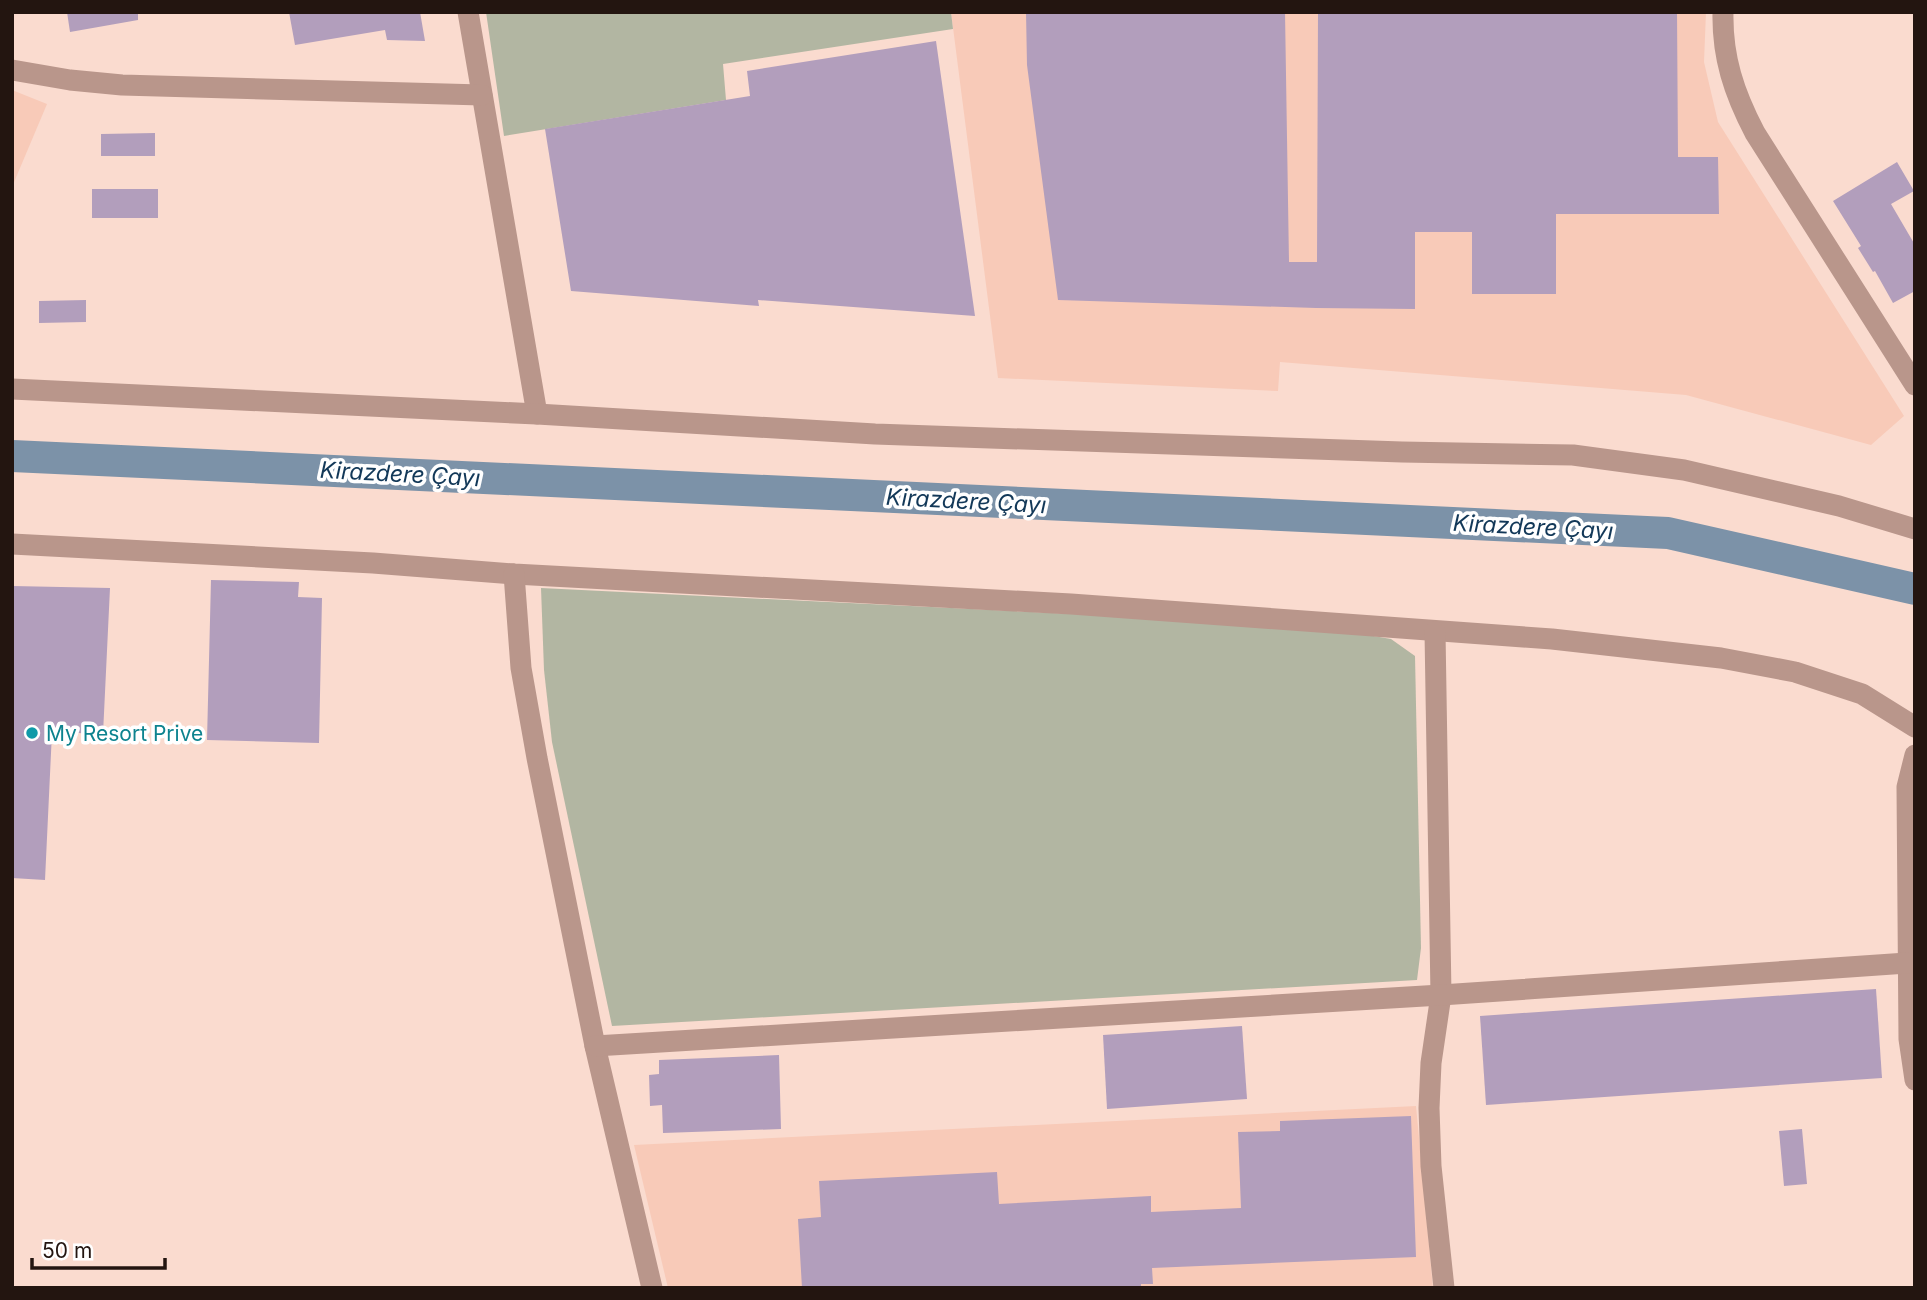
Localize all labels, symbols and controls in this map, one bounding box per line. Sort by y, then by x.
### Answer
water label: Kirazdere Çayı [319,456,481,492]
water label: Kirazdere Çayı [885,483,1047,519]
water label: Kirazdere Çayı [1452,509,1614,545]
place label: My Resort Prive [46,721,203,746]
marker: My Resort Prive [24,725,40,741]
scale bar [32,1226,164,1270]
text: 50 m [42,1238,92,1263]

